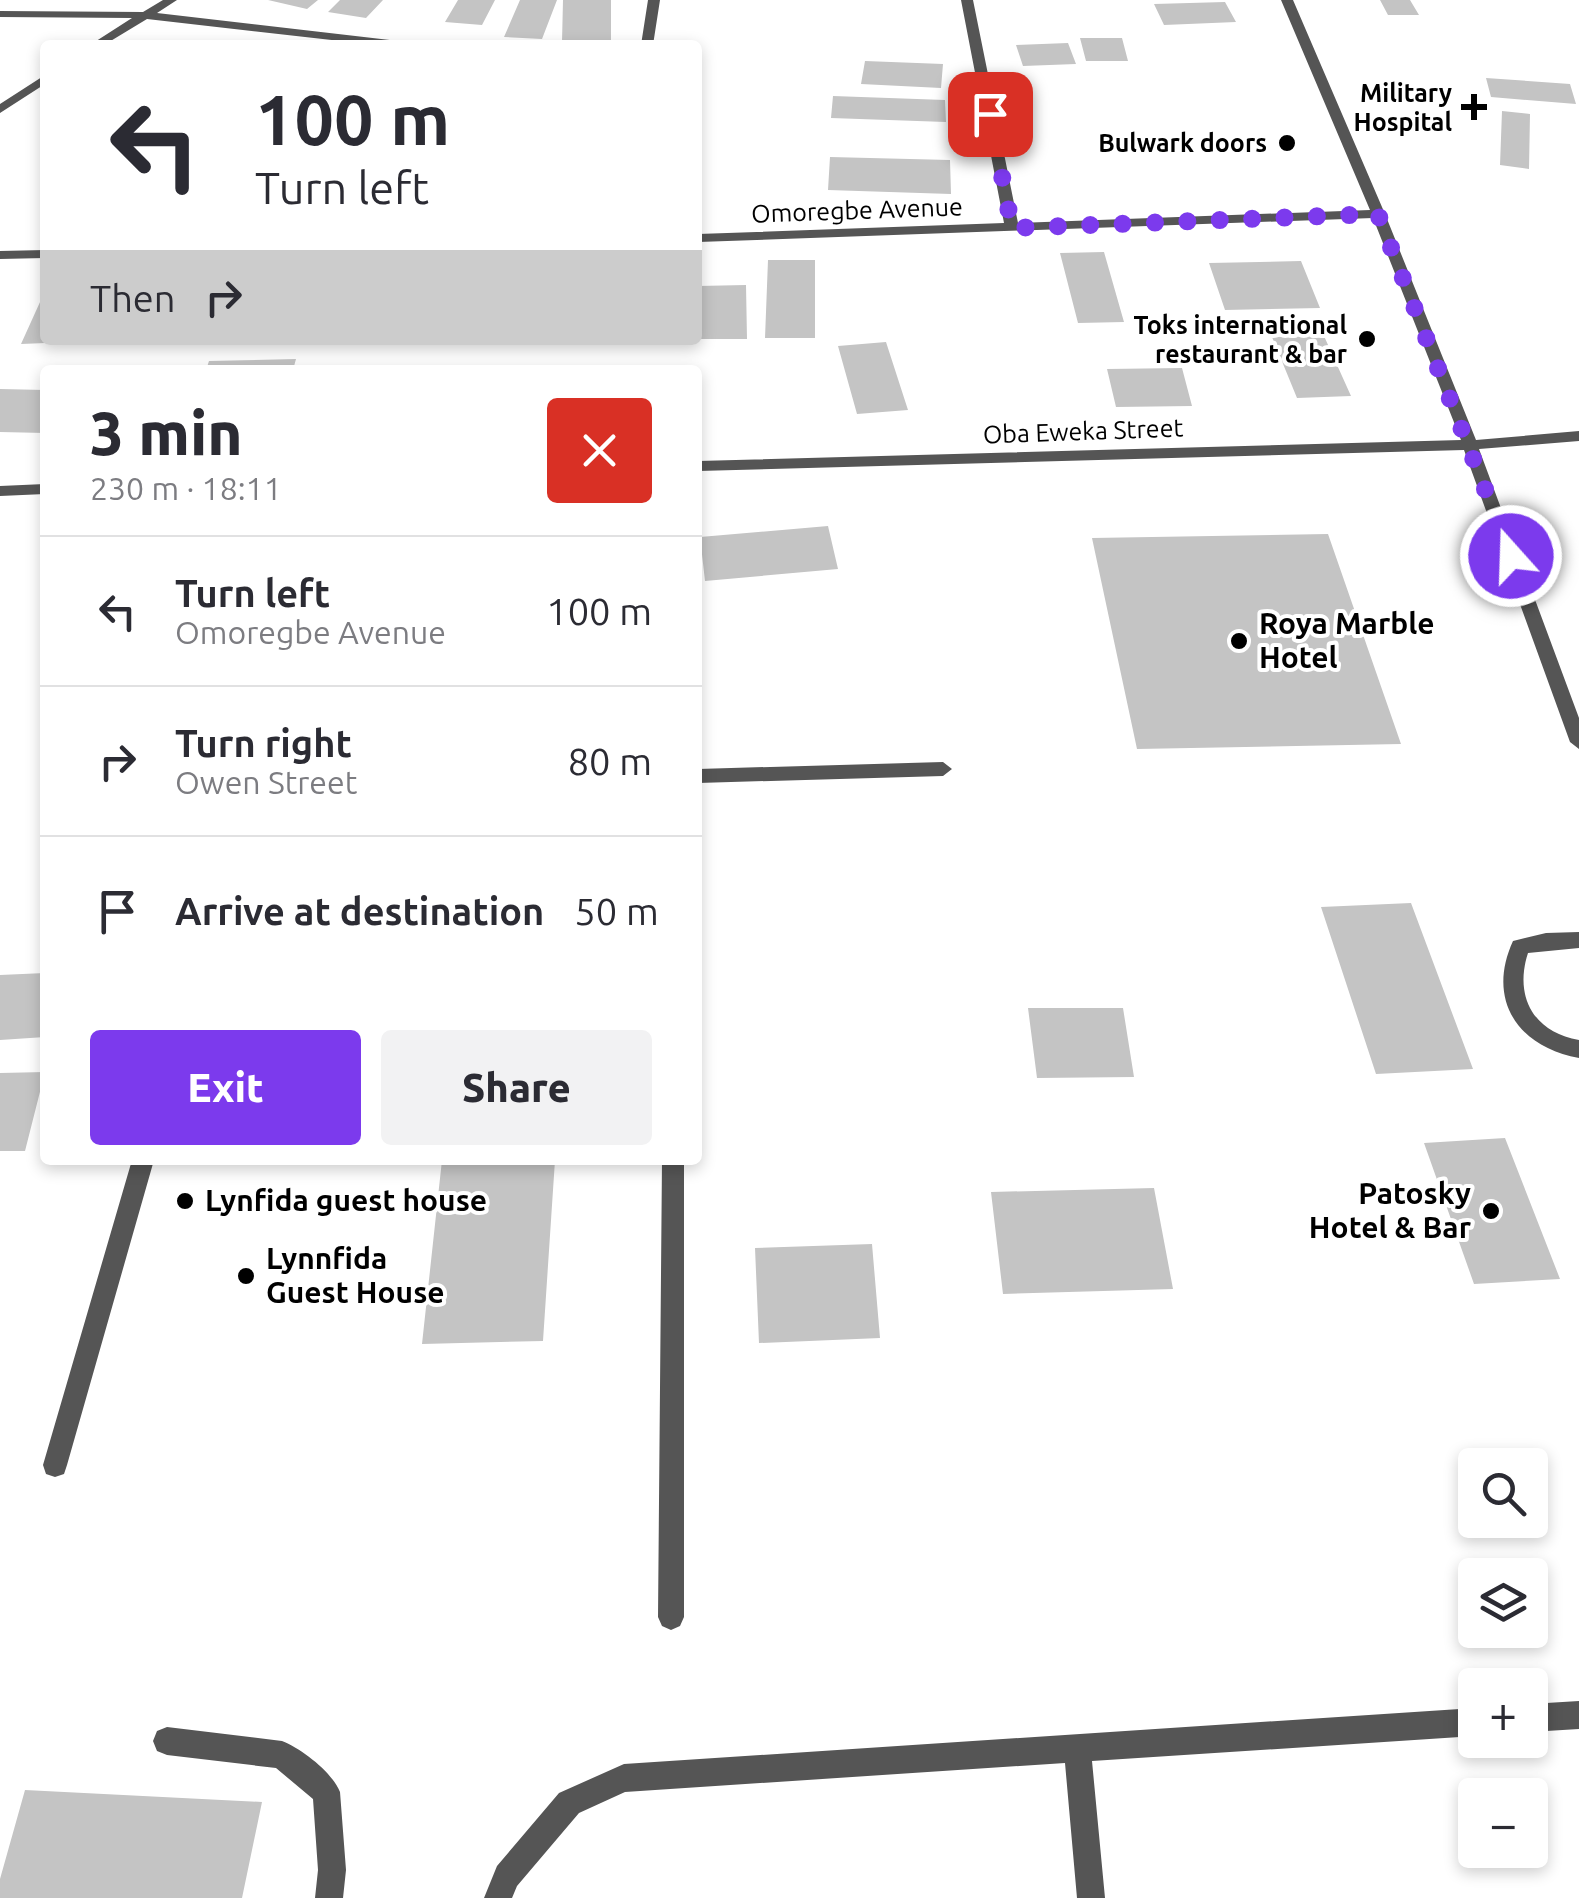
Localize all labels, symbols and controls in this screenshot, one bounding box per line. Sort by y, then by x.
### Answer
pin [948,72,1033,157]
place label: Military Hospital [1354,79,1452,136]
icon: left [90,80,220,210]
text: 100 m [255,80,450,158]
icon: arrive [963,87,1018,142]
marker: Military Hospital [1461,94,1487,120]
place label: Bulwark doors [1098,129,1267,157]
marker: Bulwark doors [1276,132,1298,154]
text: Turn left [255,162,429,213]
street label: Omoregbe Avenue [751,192,963,228]
icon: right [196,270,251,325]
text: Then [90,277,176,319]
place label: Toks international restaurant & bar [1134,311,1348,368]
marker: Toks international restaurant & bar [1356,328,1378,350]
button: close [547,398,652,503]
text: 3 min [90,399,243,466]
street label: Oba Eweka Street [982,414,1184,448]
text: 230 m · 18:11 [90,470,282,506]
position arrow [1459,504,1563,608]
text: Turn left [175,572,330,614]
icon: left [90,584,145,639]
text: 100 m [546,590,652,632]
place label: Roya Marble Hotel [1259,606,1435,674]
text: Omoregbe Avenue [175,614,446,650]
marker: Roya Marble Hotel [1228,630,1250,652]
text: Turn right [175,722,352,764]
icon: right [90,734,145,789]
text: 80 m [568,740,652,782]
text: Owen Street [175,764,357,800]
icon: arrive [90,884,145,939]
text: Arrive at destination [175,890,544,932]
text: 50 m [574,890,659,932]
button: Exit [90,1030,361,1145]
button: Share [381,1030,652,1145]
place label: Patosky Hotel & Bar [1309,1176,1472,1244]
place label: Lynfida guest house [205,1183,487,1217]
marker: Lynfida guest house [174,1190,196,1212]
marker: Patosky Hotel & Bar [1480,1200,1502,1222]
place label: Lynnfida Guest House [266,1241,445,1309]
marker: Lynnfida Guest House [235,1265,257,1287]
map controls [1458,1448,1548,1868]
button: search [1458,1448,1548,1538]
button: layers [1458,1558,1548,1648]
button: + [1458,1668,1548,1758]
button: − [1458,1778,1548,1868]

